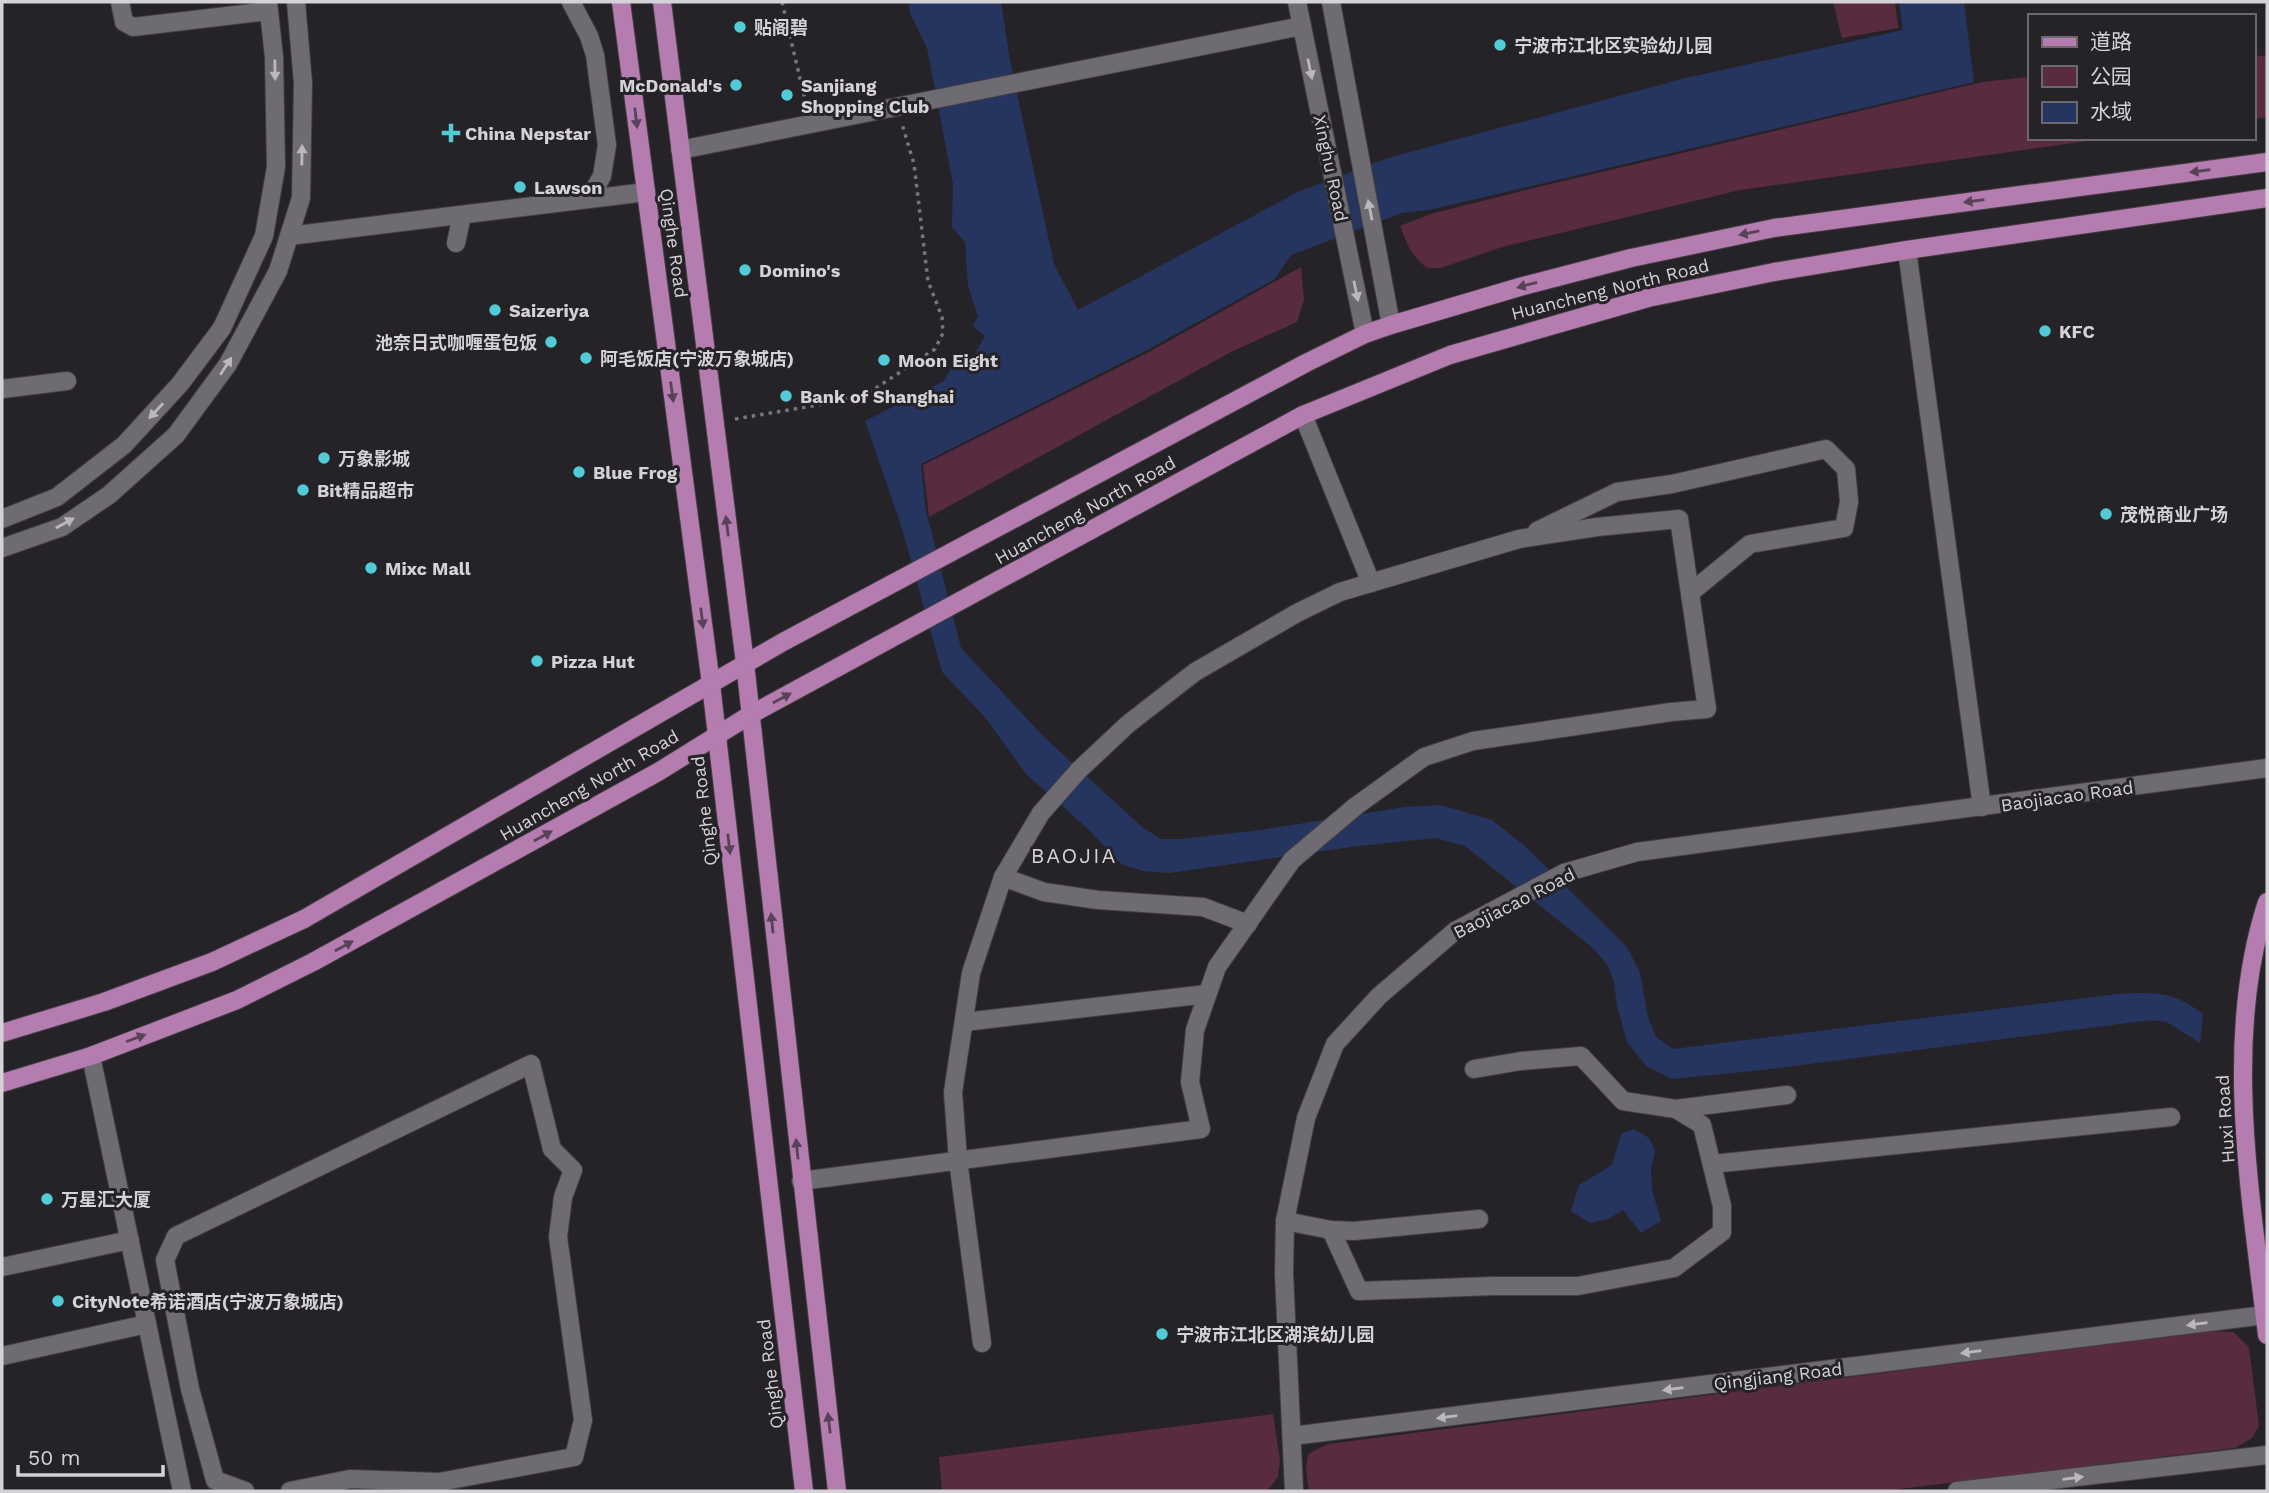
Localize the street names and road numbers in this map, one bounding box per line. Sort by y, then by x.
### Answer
street label: Xinghu Road [1309,113,1353,223]
street label: Qinghe Road [656,187,692,299]
street label: Huancheng North Road [1509,254,1711,324]
street label: Huancheng North Road [991,452,1179,568]
street label: Huancheng North Road [496,725,682,845]
street label: Qinghe Road [687,755,721,867]
street label: Baojiacao Road [1999,776,2135,816]
street label: Baojiacao Road [1450,863,1578,943]
street label: Huxi Road [2211,1074,2239,1164]
street label: Qinghe Road [753,1318,787,1430]
street label: Qingjiang Road [1712,1358,1844,1394]

